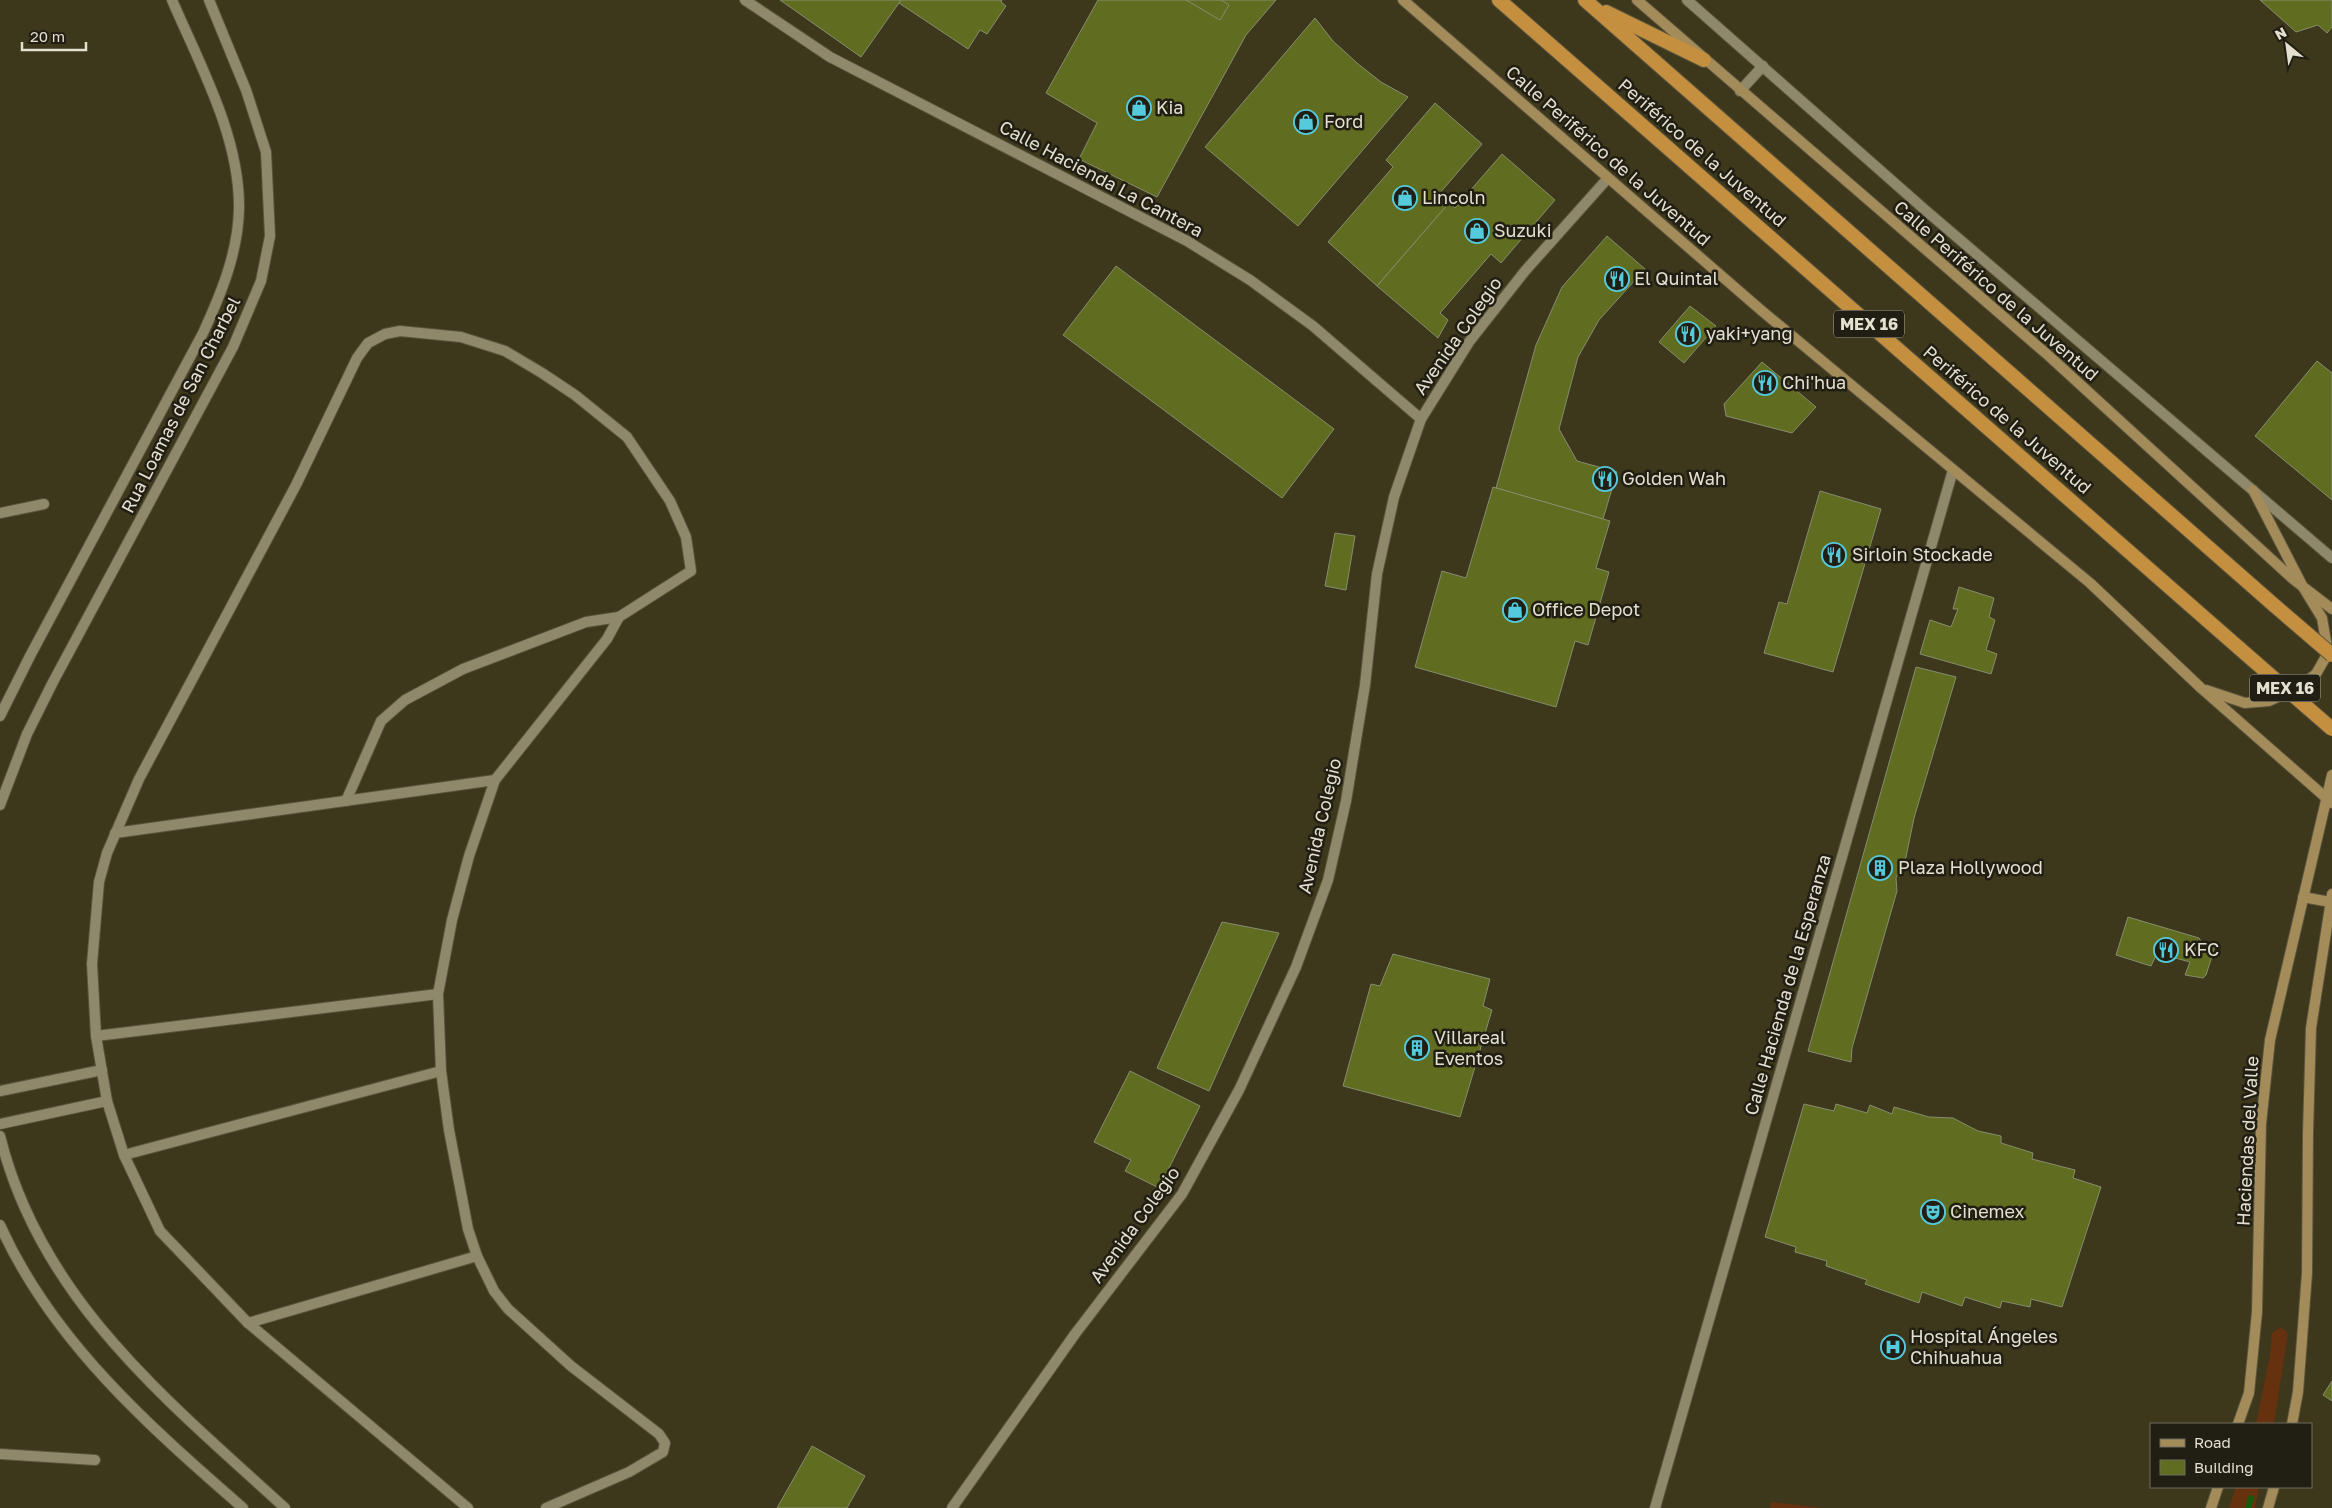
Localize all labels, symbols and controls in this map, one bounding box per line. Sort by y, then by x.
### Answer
scale bar [22,20,86,52]
north arrow [2262,20,2312,70]
text: N [2272,23,2289,43]
text: 20 m [30,27,65,45]
street label: Calle Periférico de la Juventud [1502,60,1715,250]
street label: Periférico de la Juventud [1614,73,1791,231]
shop icon: Kia [1126,95,1152,121]
place label: Kia [1156,96,1183,118]
shop icon: Ford [1293,109,1319,135]
place label: Ford [1324,110,1363,132]
street label: Calle Hacienda La Cantera [996,115,1207,241]
shop icon: Lincoln [1392,185,1418,211]
place label: Lincoln [1422,186,1486,208]
street label: Calle Periférico de la Juventud [1890,195,2103,385]
shop icon: Suzuki [1464,218,1490,244]
place label: Suzuki [1494,219,1551,241]
restaurant icon: El Quintal [1604,266,1630,292]
place label: El Quintal [1634,267,1719,289]
street label: Avenida Colegio [1408,272,1506,398]
street label: Rua Loamas de San Charbel [116,293,244,516]
road number: MEX 16 [1834,310,1904,338]
restaurant icon: yaki+yang [1675,321,1701,347]
place label: yaki+yang [1706,322,1792,344]
street label: Periférico de la Juventud [1919,340,2096,498]
restaurant icon: Chi'hua [1752,370,1778,396]
place label: Chi'hua [1782,371,1846,393]
restaurant icon: Golden Wah [1592,466,1618,492]
place label: Golden Wah [1622,467,1726,489]
restaurant icon: Sirloin Stockade [1821,542,1847,568]
place label: Sirloin Stockade [1852,543,1993,565]
shop icon: Office Depot [1502,597,1528,623]
place label: Office Depot [1532,598,1640,620]
road number: MEX 16 [2250,674,2320,701]
street label: Avenida Colegio [1293,756,1345,896]
street label: Calle Hacienda de la Esperanza [1739,852,1835,1118]
building icon: Plaza Hollywood [1867,855,1893,881]
place label: Plaza Hollywood [1898,856,2043,878]
restaurant icon: KFC [2153,937,2179,963]
place label: KFC [2184,938,2219,960]
place label: Villareal Eventos [1434,1026,1506,1069]
building icon: Villareal Eventos [1404,1035,1430,1061]
street label: Haciendas del Valle [2232,1055,2262,1226]
street label: Avenida Colegio [1085,1162,1184,1287]
theatre icon: Cinemex [1920,1199,1946,1225]
place label: Cinemex [1950,1200,2025,1222]
place label: Hospital Ángeles Chihuahua [1910,1325,2058,1368]
hospital icon: Hospital Ángeles Chihuahua [1880,1334,1906,1360]
legend [2150,1423,2312,1488]
text: Road [2194,1433,2231,1451]
text: Building [2194,1458,2254,1476]

